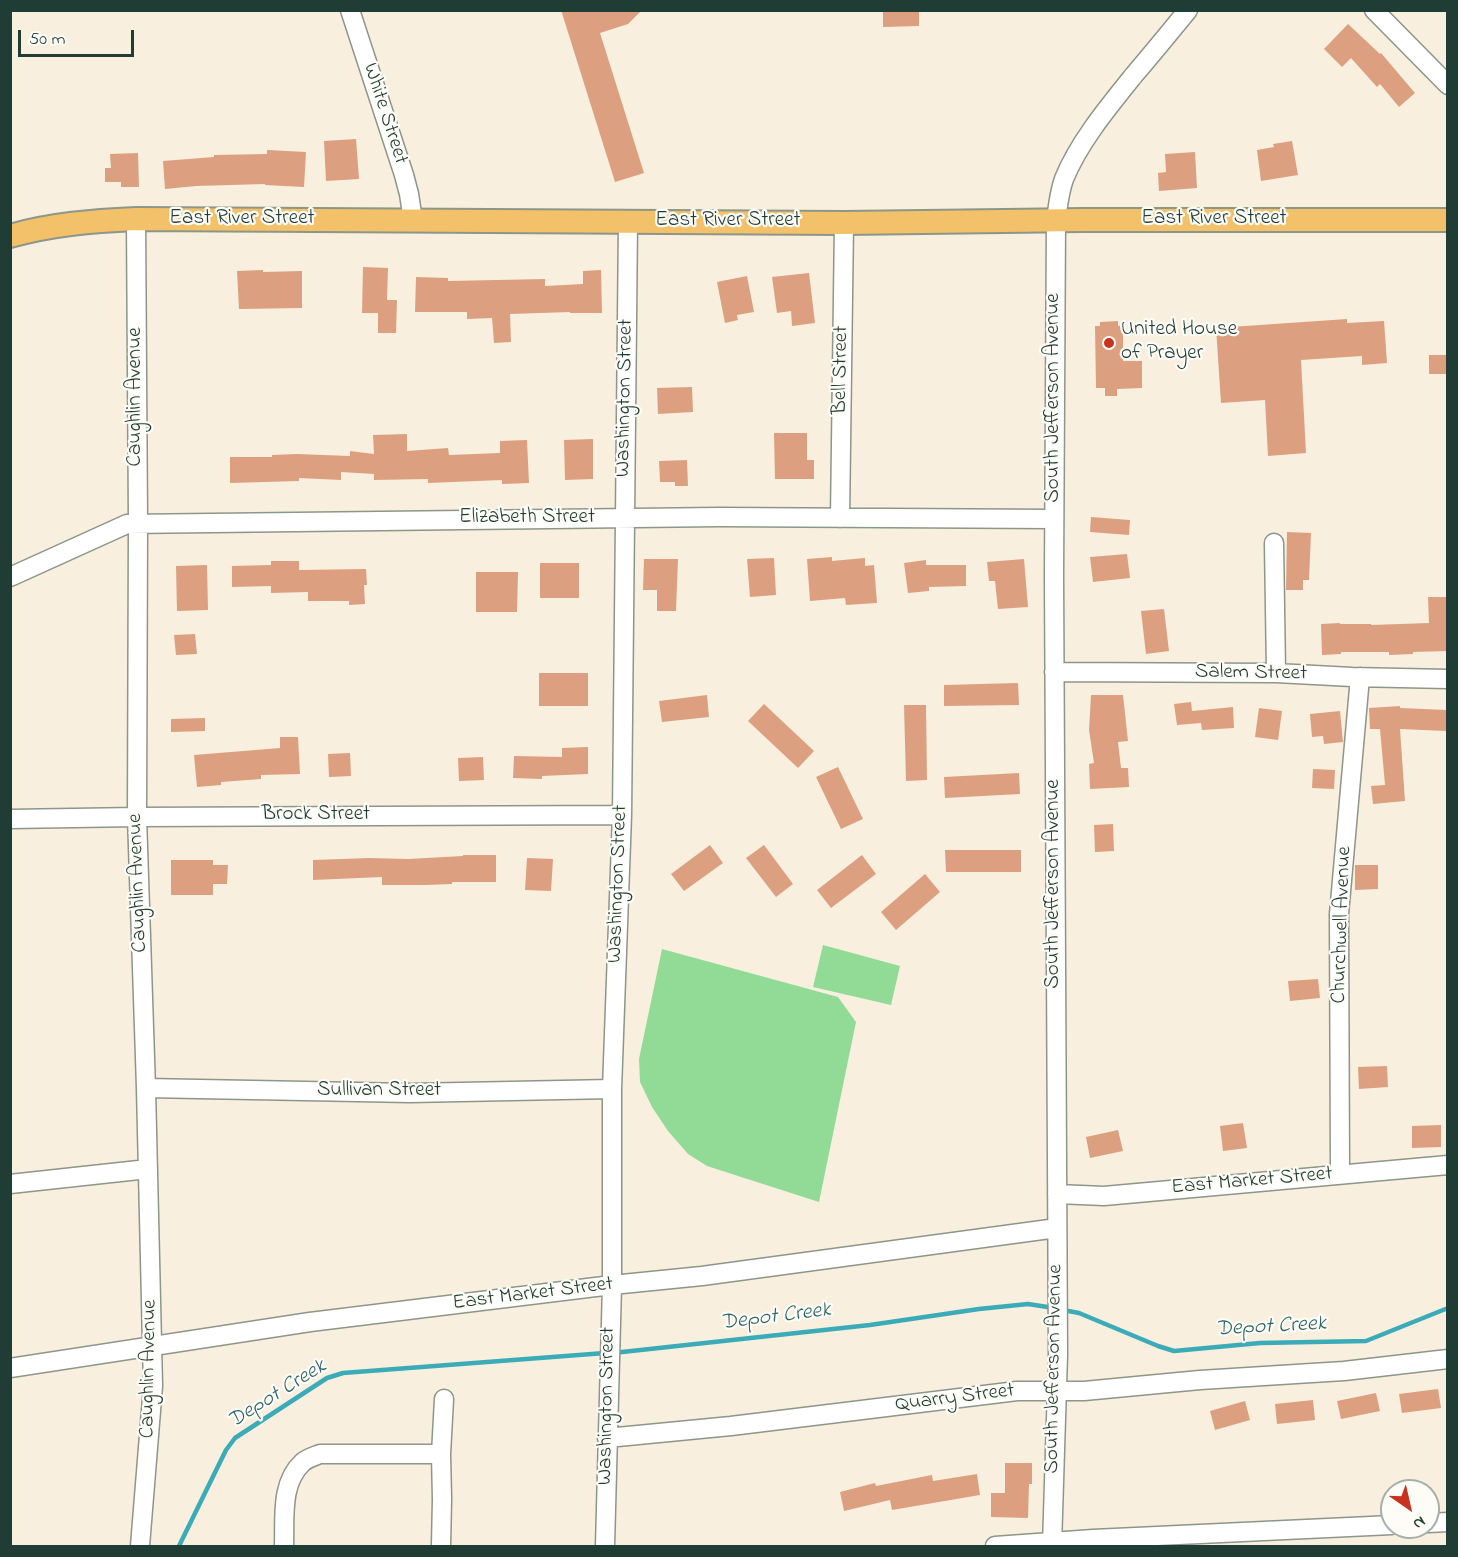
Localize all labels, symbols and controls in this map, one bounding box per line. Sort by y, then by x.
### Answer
scale bar [21,18,136,56]
text: 50 m [29,27,66,53]
street label: White Street [356,60,412,168]
street label: East River Street [169,207,315,233]
street label: East River Street [1141,207,1287,233]
street label: East River Street [655,209,801,235]
street label: South Jefferson Avenue [1042,293,1068,503]
place label: United House of Prayer [1121,318,1237,368]
street label: Washington Street [612,319,640,477]
street label: Bell Street [829,325,855,415]
street label: Caughlin Avenue [124,327,150,467]
marker: United House of Prayer [1102,336,1116,350]
street label: Elizabeth Street [459,506,595,532]
street label: Salem Street [1195,660,1307,688]
street label: South Jefferson Avenue [1042,779,1068,989]
street label: Brock Street [262,803,370,829]
street label: Washington Street [604,804,634,964]
street label: Caughlin Avenue [124,813,154,953]
street label: Churchwell Avenue [1328,846,1358,1004]
street label: Sullivan Street [317,1079,441,1105]
street label: East Market Street [1170,1162,1334,1202]
street label: South Jefferson Avenue [1041,1264,1069,1474]
street label: East Market Street [451,1273,615,1317]
water label: Depot Creek [720,1298,832,1338]
street label: Caughlin Avenue [136,1299,164,1439]
water label: Depot Creek [1215,1312,1327,1344]
street label: Washington Street [594,1327,622,1485]
water label: Depot Creek [224,1355,332,1435]
street label: Quarry Street [894,1379,1016,1419]
north arrow [1380,1479,1440,1539]
text: N [1408,1509,1430,1535]

